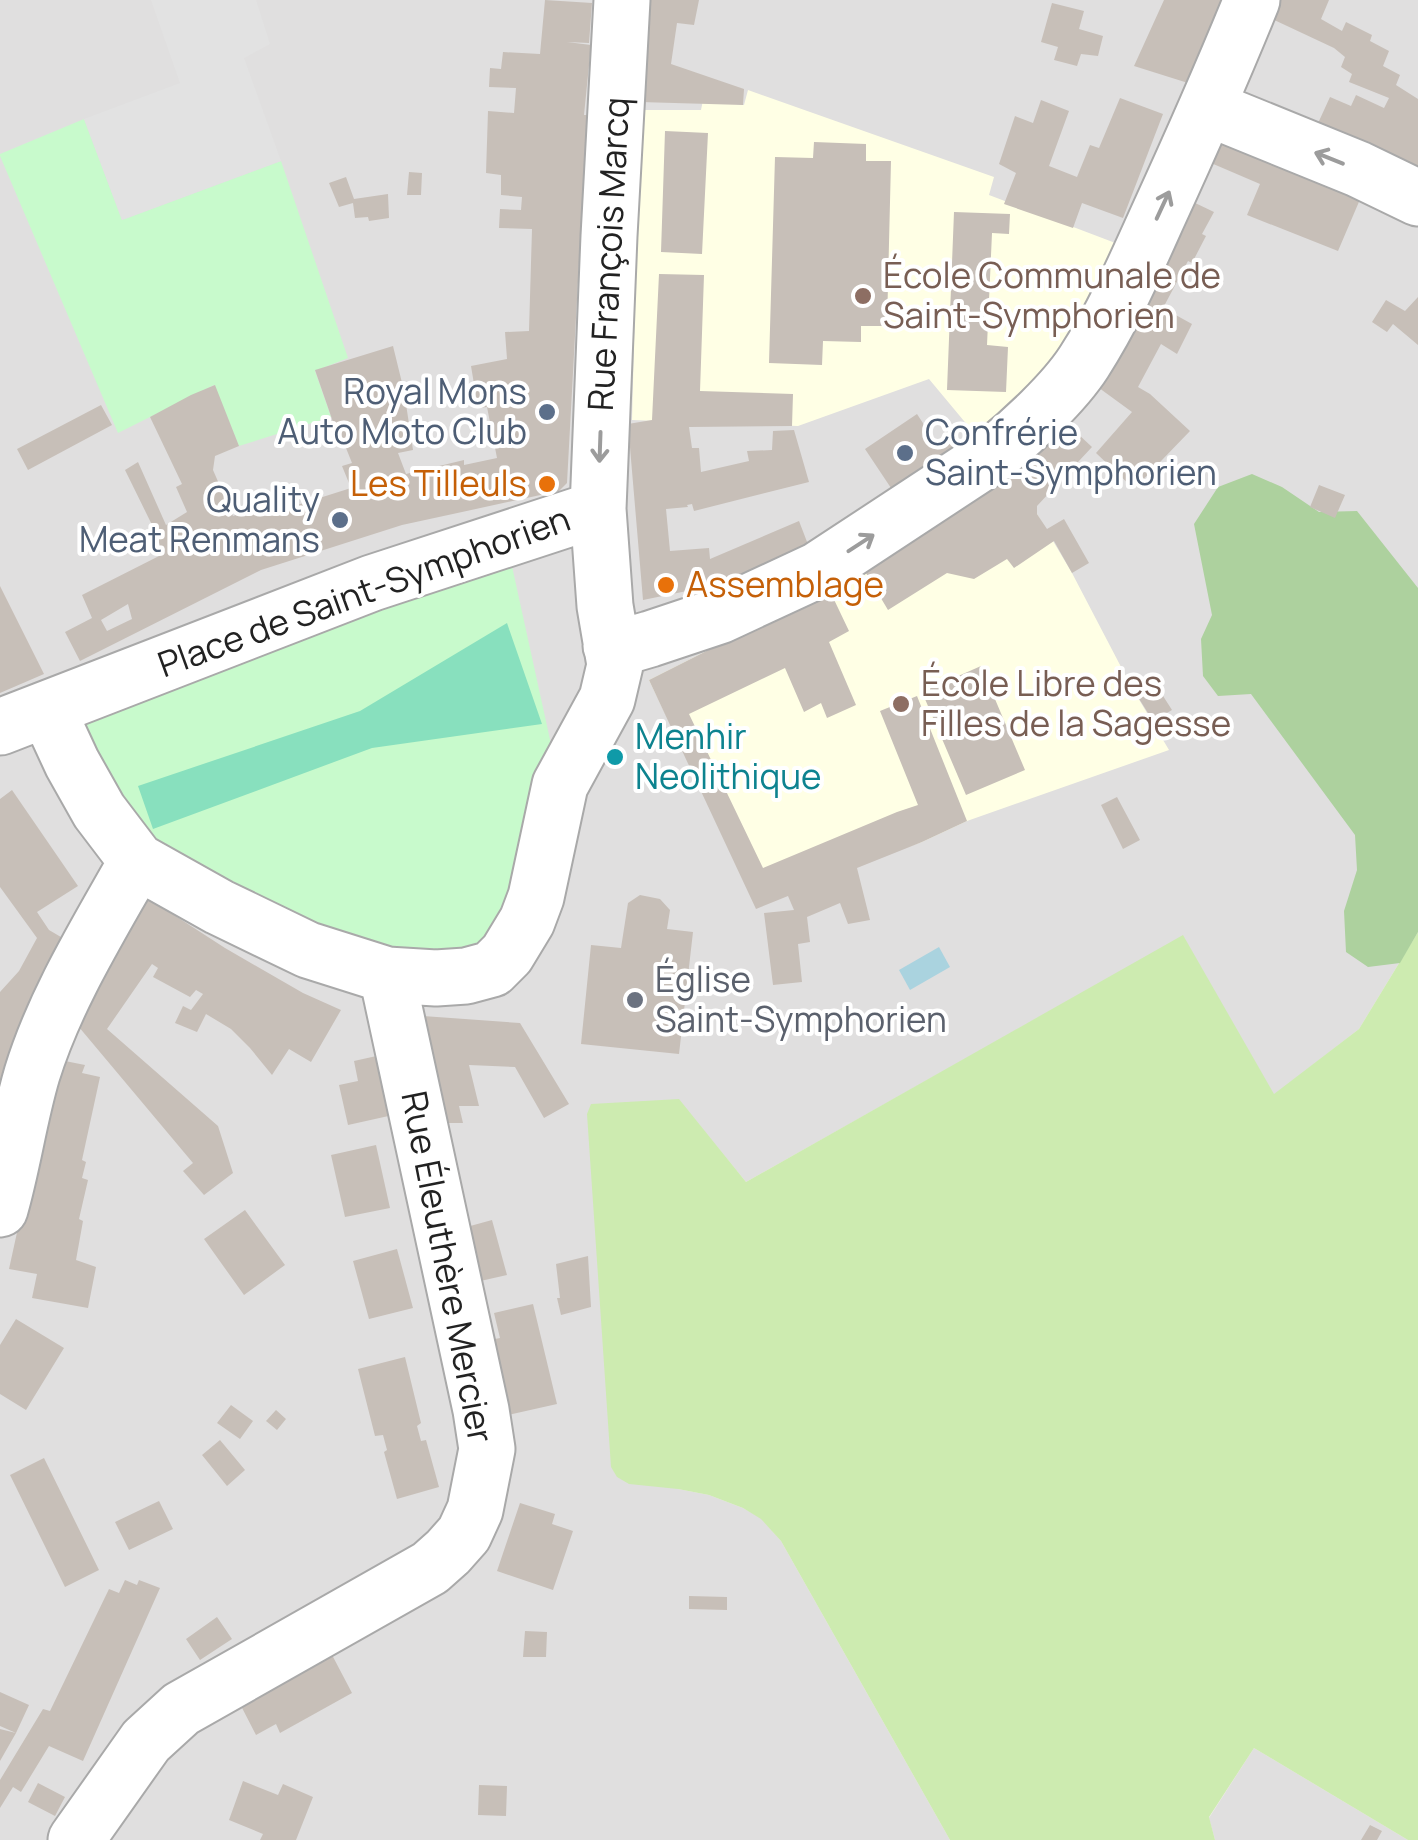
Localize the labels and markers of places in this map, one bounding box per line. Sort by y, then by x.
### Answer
place label: École Communale de Saint-Symphorien [883,251,1221,339]
marker: École Communale de Saint-Symphorien [852,285,874,307]
place label: Royal Mons Auto Moto Club [277,367,527,455]
marker: Royal Mons Auto Moto Club [536,401,558,423]
place label: Confrérie Saint-Symphorien [925,408,1217,496]
marker: Confrérie Saint-Symphorien [894,442,916,464]
place label: Les Tilleuls [350,459,527,507]
marker: Les Tilleuls [536,473,558,495]
place label: Quality Meat Renmans [79,475,320,563]
marker: Quality Meat Renmans [329,509,351,531]
place label: Assemblage [686,560,884,608]
marker: Assemblage [655,574,677,596]
place label: École Libre des Filles de la Sagesse [921,659,1231,747]
marker: École Libre des Filles de la Sagesse [890,693,912,715]
place label: Menhir Neolithique [635,712,821,800]
marker: Menhir Neolithique [604,746,626,768]
place label: Église Saint-Symphorien [655,955,947,1043]
marker: Église Saint-Symphorien [624,989,646,1011]

